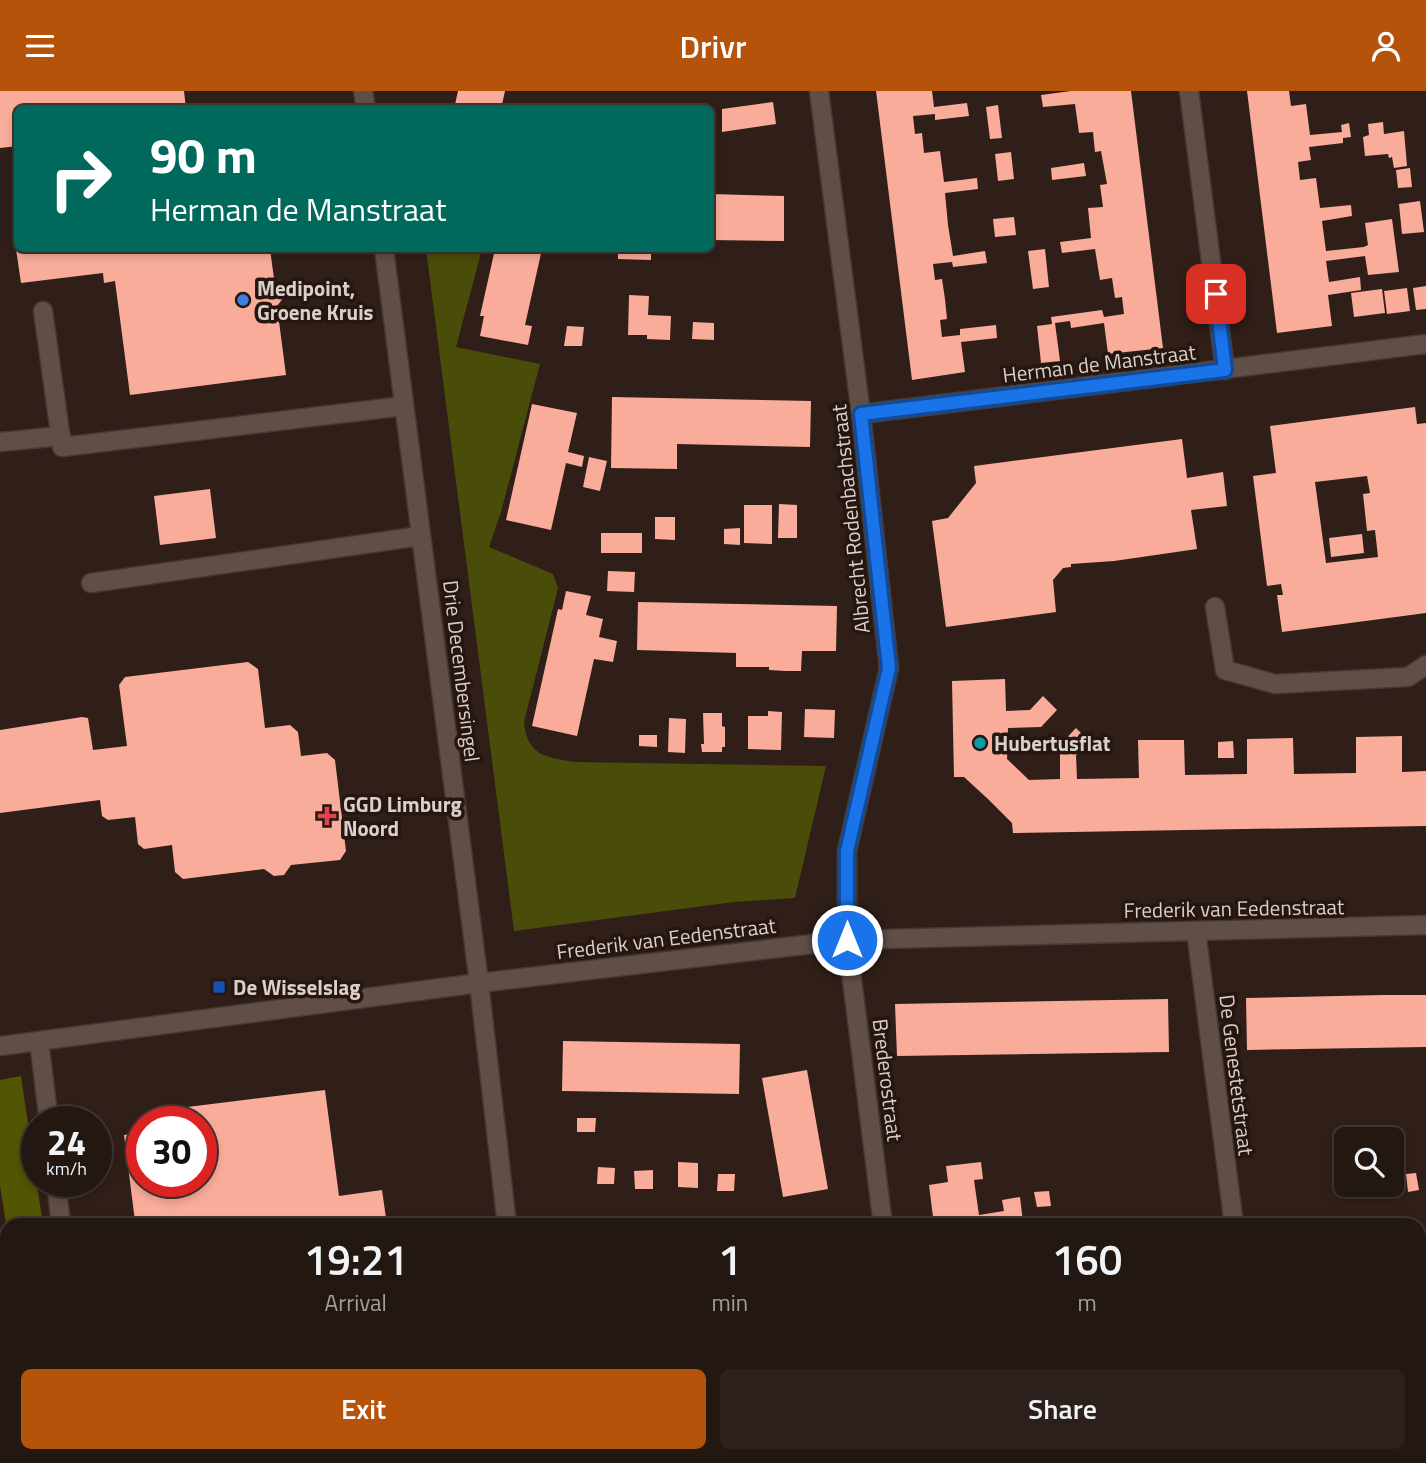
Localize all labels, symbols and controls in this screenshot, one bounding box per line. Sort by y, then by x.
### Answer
text: Drivr [679,22,747,70]
icon: menu [21,27,59,65]
icon: person [1367,27,1405,65]
text: 90 m [150,117,257,192]
icon: right [35,133,126,224]
text: Herman de Manstraat [150,185,446,233]
pin [1186,264,1246,324]
place label: Medipoint, Groene Kruis [257,272,374,328]
icon: arrive [1197,275,1235,313]
marker: Medipoint, Groene Kruis [235,292,251,308]
street label: Herman de Manstraat [1001,335,1198,391]
street label: Albrecht Rodenbachstraat [822,402,878,635]
street label: Drie Decembersingel [435,578,489,764]
place label: Hubertusflat [994,727,1111,759]
marker: Hubertusflat [972,735,988,751]
place label: GGD Limburg Noord [343,788,462,844]
marker: GGD Limburg Noord [317,806,337,826]
street label: Frederik van Eedenstraat [1123,890,1345,926]
position arrow [810,903,884,977]
street label: Frederik van Eedenstraat [555,909,778,967]
place label: De Wisselslag [233,971,360,1003]
marker: De Wisselslag [211,979,227,995]
street label: De Genestetstraat [1211,993,1263,1158]
street label: Brederostraat [865,1017,911,1144]
speed limit sign: 30 [126,1106,217,1197]
text: 24 [47,1115,86,1169]
map controls [1334,1127,1404,1197]
button: search [1334,1127,1404,1197]
text: km/h [46,1155,87,1182]
text: 19:21 [304,1227,408,1291]
text: 1 [718,1227,742,1291]
text: 160 [1052,1227,1122,1291]
text: Arrival [325,1285,387,1320]
text: min [711,1285,748,1320]
text: m [1077,1285,1097,1320]
button: Exit [21,1369,706,1449]
button: Share [720,1369,1405,1449]

